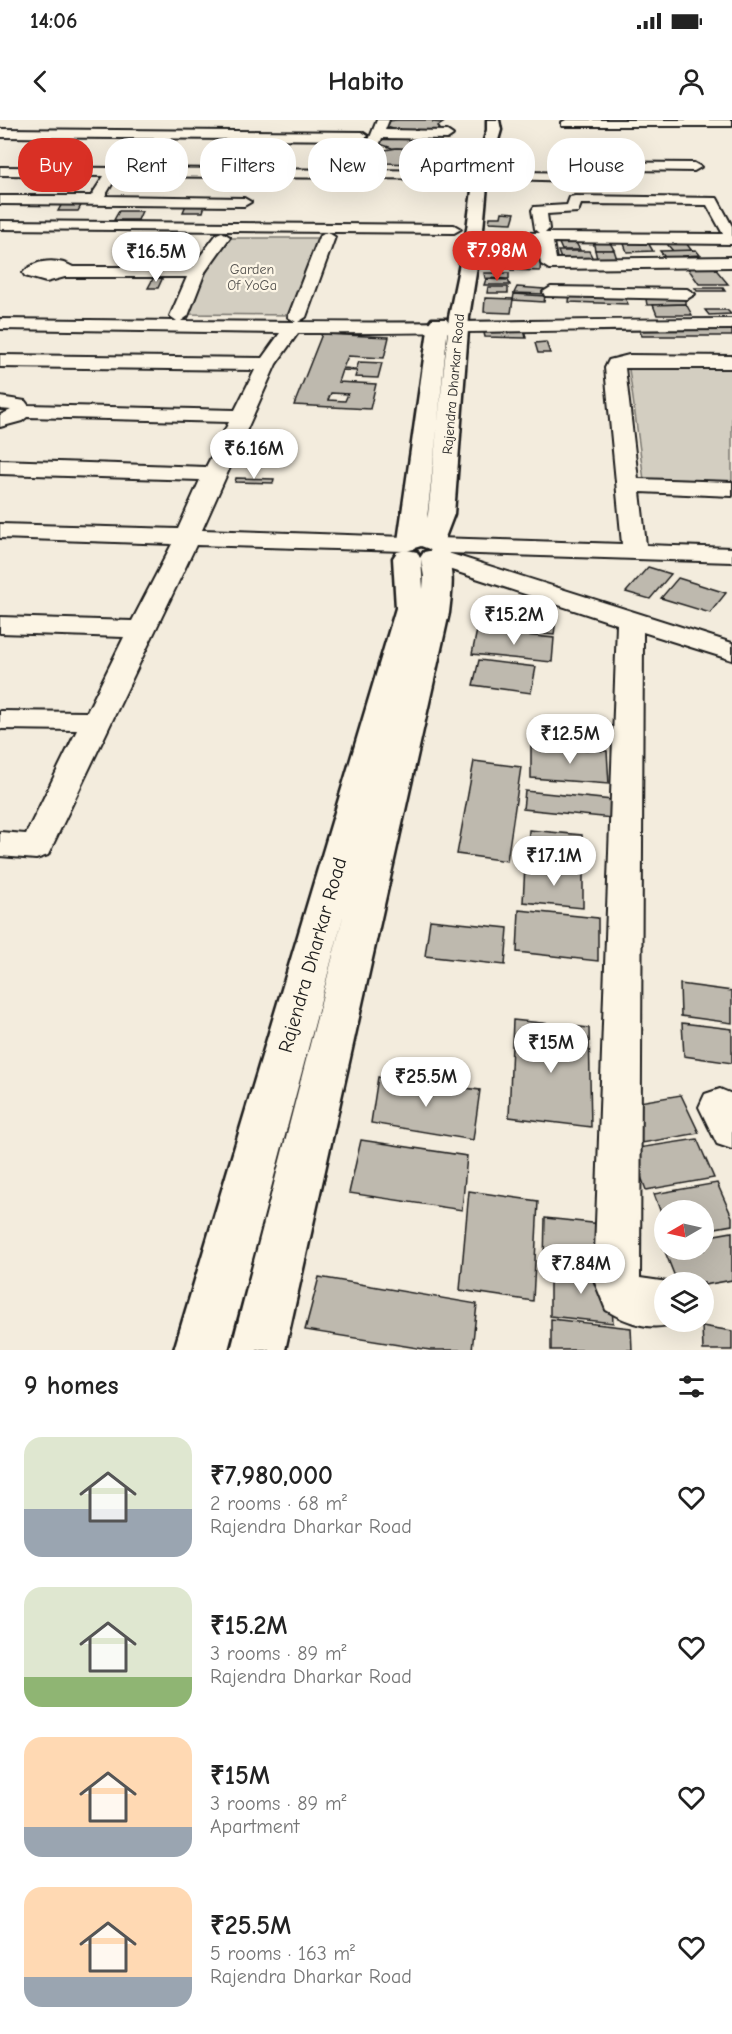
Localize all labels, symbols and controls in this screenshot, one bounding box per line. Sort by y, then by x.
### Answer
text: 14:06 [30,8,77,34]
icon: back [24,65,57,98]
icon: person [675,65,708,98]
text: Habito [328,66,404,97]
chip: Buy [18,138,93,192]
chip: Rent [105,138,188,192]
chip: Filters [200,138,296,192]
chip: New [308,138,387,192]
chip: Apartment [399,138,535,192]
chip: House [547,138,645,192]
pin: ₹7.98M [448,231,546,282]
pin: ₹16.5M [107,232,205,283]
text: ₹7.98M [467,239,527,262]
text: ₹16.5M [126,240,186,263]
park label: Garden Of YoGa [227,261,277,294]
street label: Rajendra Dharkar Road [439,313,468,455]
pin: ₹6.16M [205,429,303,480]
text: ₹6.16M [224,437,284,460]
pin: ₹15.2M [465,595,563,646]
text: ₹15.2M [484,603,544,626]
pin: ₹12.5M [521,714,619,765]
text: ₹12.5M [540,722,600,745]
pin: ₹17.1M [505,836,603,887]
text: ₹17.1M [526,844,582,867]
street label: Rajendra Dharkar Road [274,855,351,1055]
pin: ₹15M [515,1023,587,1074]
text: ₹15M [528,1031,574,1054]
pin: ₹25.5M [377,1057,475,1108]
text: ₹25.5M [395,1065,457,1088]
north arrow [654,1200,714,1260]
map controls [654,1200,714,1332]
pin: ₹7.84M [532,1244,630,1295]
text: ₹7.84M [551,1252,611,1275]
button: layers [654,1272,714,1332]
icon: filters [675,1370,708,1403]
text: 9 homes [24,1371,119,1401]
icon: home [72,1461,144,1533]
text: ₹7,980,000 [210,1461,333,1491]
icon: heart [675,1481,708,1514]
text: 2 rooms · 68 m² [210,1492,347,1515]
text: Rajendra Dharkar Road [210,1515,412,1538]
icon: home [72,1611,144,1683]
text: ₹15.2M [210,1611,288,1641]
icon: heart [675,1631,708,1664]
text: 3 rooms · 89 m² [210,1642,346,1665]
text: Rajendra Dharkar Road [210,1665,412,1688]
icon: home [72,1761,144,1833]
text: ₹15M [210,1761,270,1791]
icon: heart [675,1781,708,1814]
text: 3 rooms · 89 m² [210,1792,346,1815]
text: Apartment [210,1815,300,1838]
icon: home [72,1911,144,1983]
text: ₹25.5M [210,1911,291,1941]
icon: heart [675,1931,708,1964]
text: 5 rooms · 163 m² [210,1942,355,1965]
text: Rajendra Dharkar Road [210,1965,412,1988]

